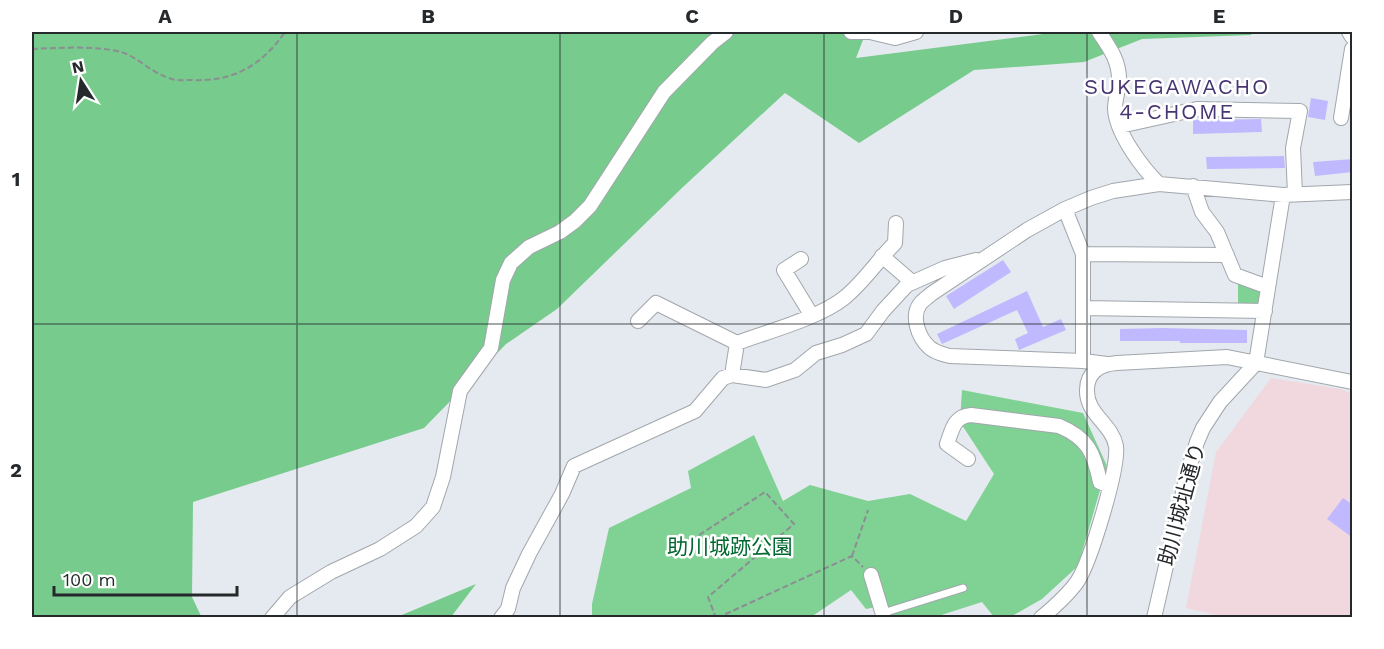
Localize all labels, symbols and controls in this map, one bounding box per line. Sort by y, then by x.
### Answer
text: A [158,4,172,28]
text: B [421,4,435,28]
text: C [685,4,699,28]
text: D [949,4,963,28]
text: E [1213,4,1225,28]
north arrow [51,51,111,111]
text: N [70,56,86,77]
district label: SUKEGAWACHO 4-CHOME [1084,74,1270,124]
text: 1 [12,167,20,191]
street label: 助川城址通り [1153,440,1210,568]
text: 2 [10,458,22,482]
park label: 助川城跡公園 [667,534,793,559]
scale bar [54,559,237,597]
text: 100 m [63,569,116,590]

